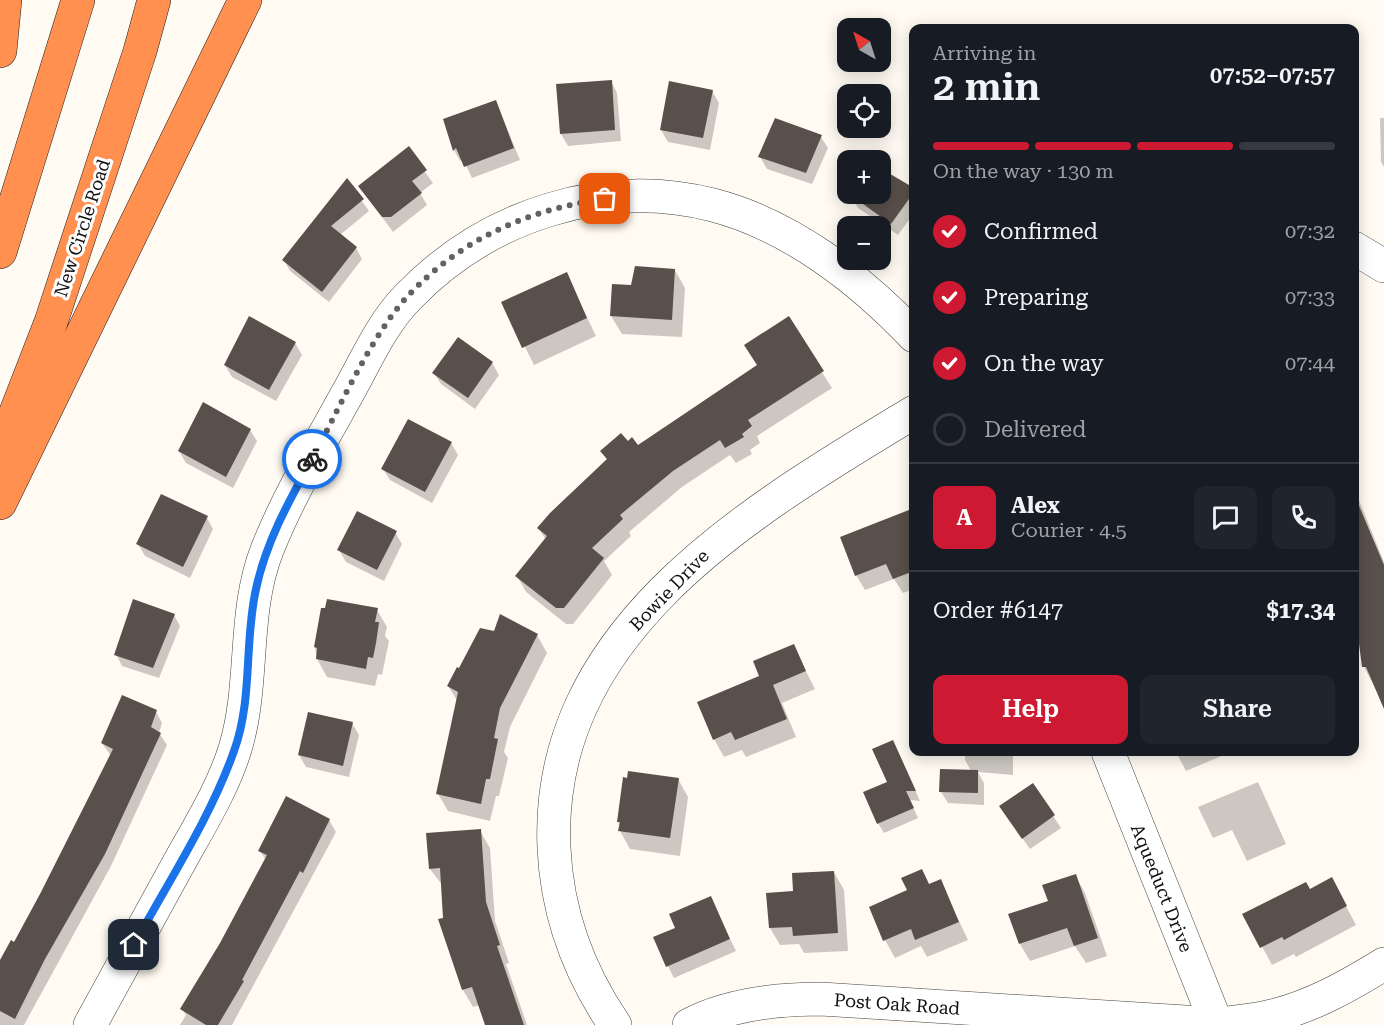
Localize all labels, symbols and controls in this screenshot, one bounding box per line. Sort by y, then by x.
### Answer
north arrow [837,18,891,72]
map controls [837,18,891,270]
text: Arriving in [933,41,1036,65]
text: 07:52–07:57 [1210,63,1335,88]
text: 2 min [933,64,1040,110]
button: locate [837,84,891,138]
button: + [837,150,891,204]
street label: New Circle Road [50,156,114,300]
text: On the way · 130 m [933,159,1114,183]
pin [579,173,630,224]
icon: bag [588,182,621,215]
icon: check [933,215,966,248]
button: − [837,216,891,270]
text: Confirmed [984,219,1098,244]
text: 07:32 [1285,219,1335,243]
icon: check [933,281,966,314]
text: Preparing [984,285,1088,310]
text: 07:33 [1285,285,1335,309]
icon: check [933,347,966,380]
text: On the way [984,351,1104,376]
text: 07:44 [1285,351,1335,375]
text: Delivered [984,417,1086,442]
courier [282,429,342,489]
icon: bike [296,443,329,476]
button: chat [1194,486,1257,549]
button: phone [1272,486,1335,549]
text: Alex [1011,493,1060,518]
text: A [957,505,972,530]
text: Courier · 4.5 [1011,518,1127,542]
street label: Bowie Drive [625,545,713,635]
text: Order #6147 [933,598,1063,623]
text: $17.34 [1266,598,1335,623]
button: Help [933,675,1128,744]
button: Share [1140,675,1335,744]
street label: Aqueduct Drive [1127,821,1197,955]
pin [108,919,159,970]
icon: home [117,928,150,961]
street label: Post Oak Road [833,989,961,1019]

